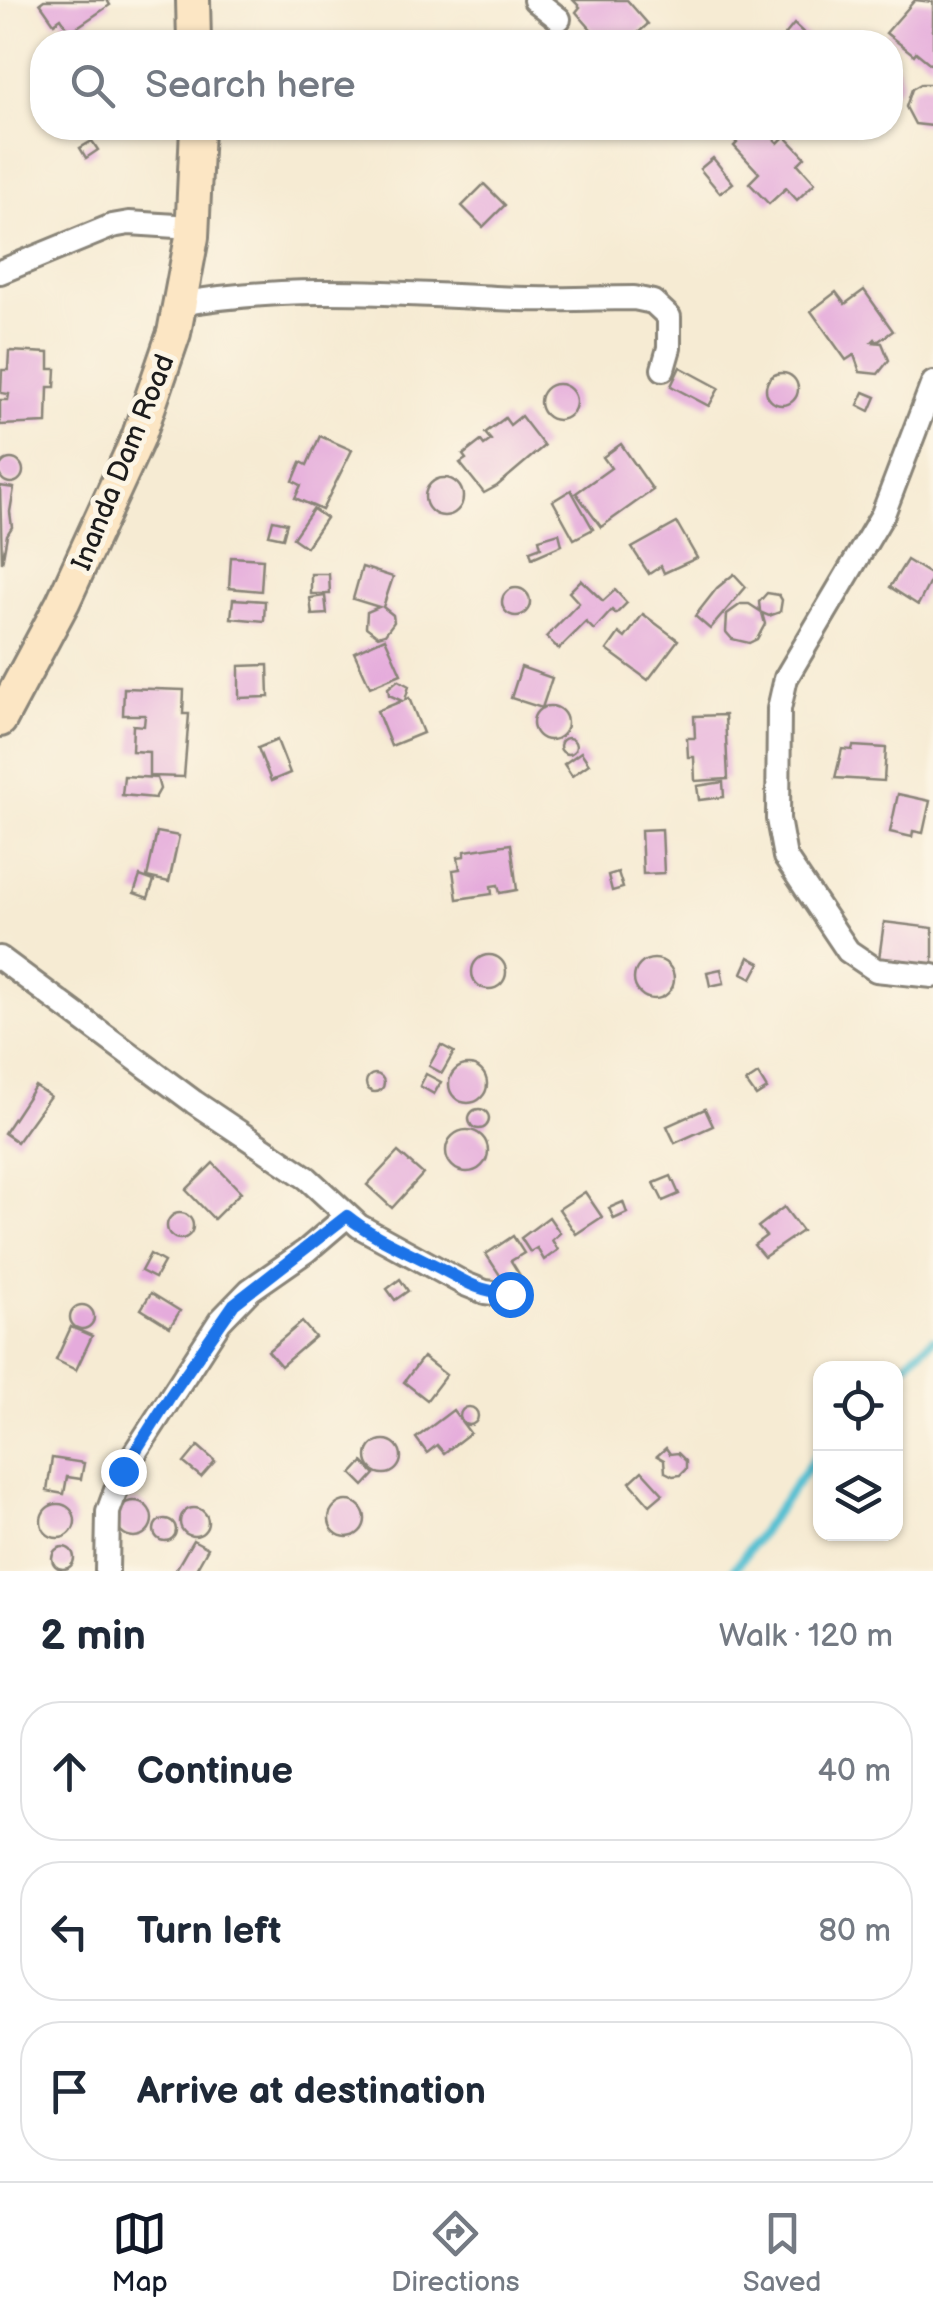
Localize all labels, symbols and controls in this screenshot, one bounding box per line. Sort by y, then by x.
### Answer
search box [30,30,903,140]
icon: search [65,58,120,113]
text: Search here [145,63,356,108]
street label: Inanda Dam Road [65,350,182,575]
route start [488,1272,534,1318]
map controls [813,1361,903,1541]
button: locate [813,1361,903,1451]
route end [101,1449,147,1495]
button: layers [813,1451,903,1541]
text: 2 min [40,1611,146,1662]
text: Walk · 120 m [719,1617,893,1656]
icon: ahead [42,1744,97,1799]
text: Continue [137,1749,293,1794]
text: 40 m [818,1752,891,1791]
icon: left [42,1904,97,1959]
text: Turn left [137,1909,281,1954]
text: 80 m [818,1912,891,1951]
icon: arrive [42,2064,97,2119]
text: Arrive at destination [137,2069,486,2114]
tab: Map [112,2206,168,2299]
tab: Directions [391,2206,520,2299]
tab: Saved [743,2206,821,2299]

